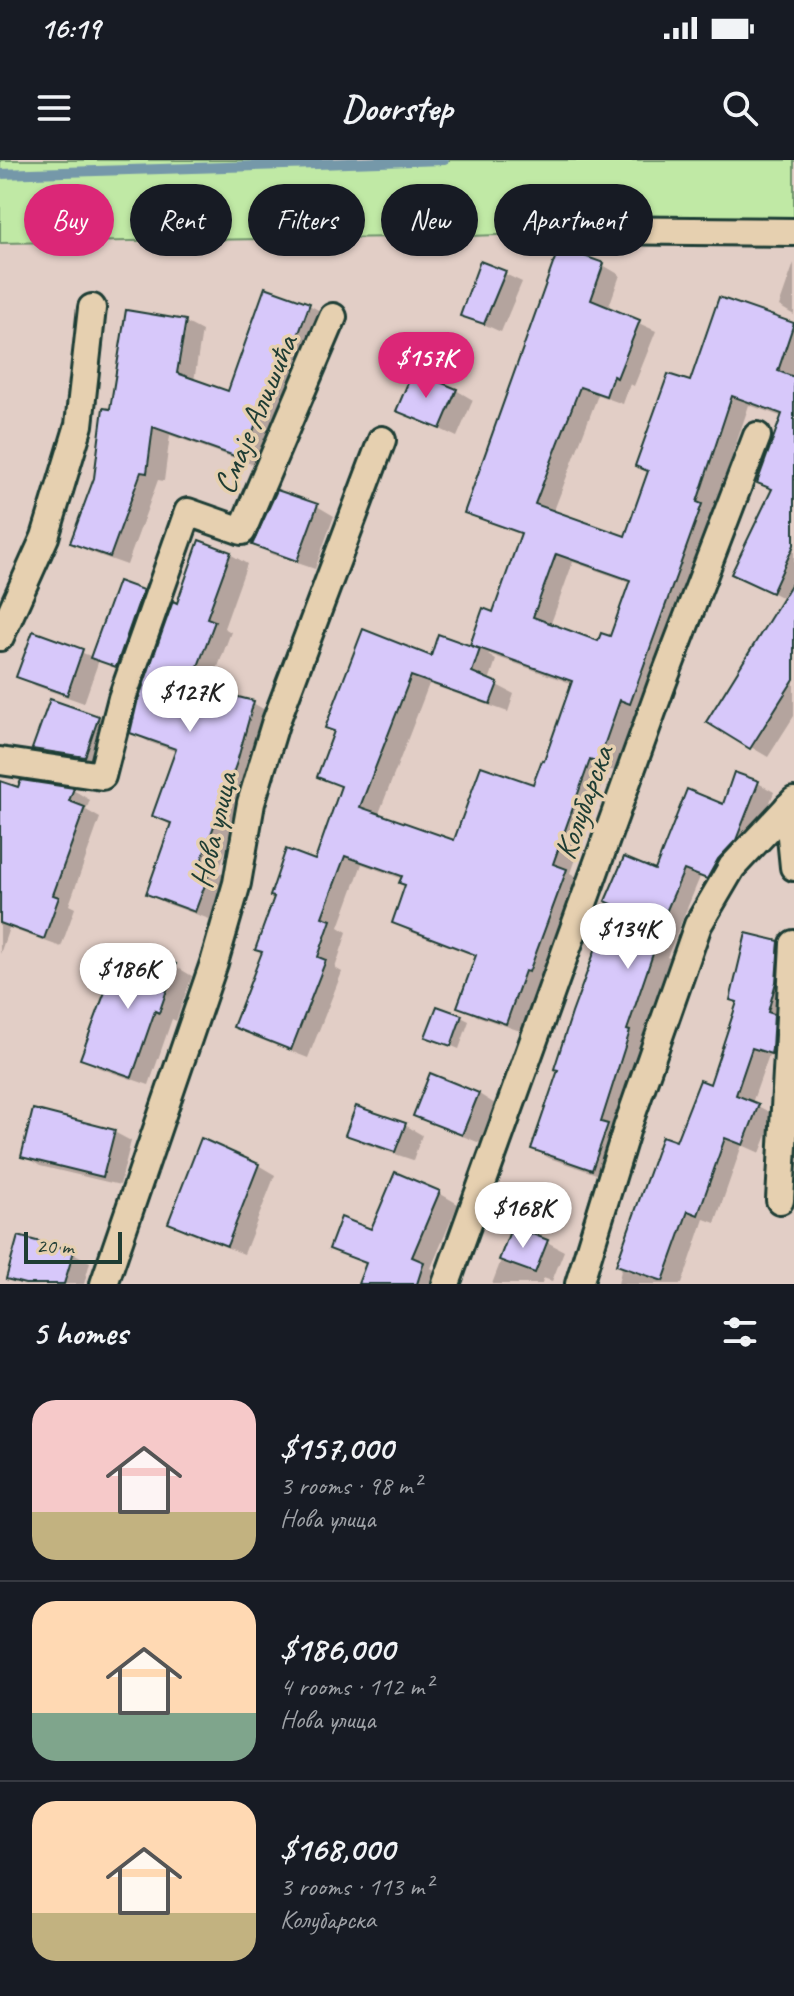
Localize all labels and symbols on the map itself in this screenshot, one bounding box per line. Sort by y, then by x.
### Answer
street label: Смаје Алишића [204,327,308,500]
pin: $157K [370,332,482,400]
pin: $127K [134,666,246,734]
street label: Колубарска [544,738,624,865]
street label: Нова улица [180,766,247,892]
pin: $134K [572,903,684,971]
pin: $186K [72,943,184,1011]
pin: $168K [467,1182,579,1250]
scale bar [24,1228,122,1264]

